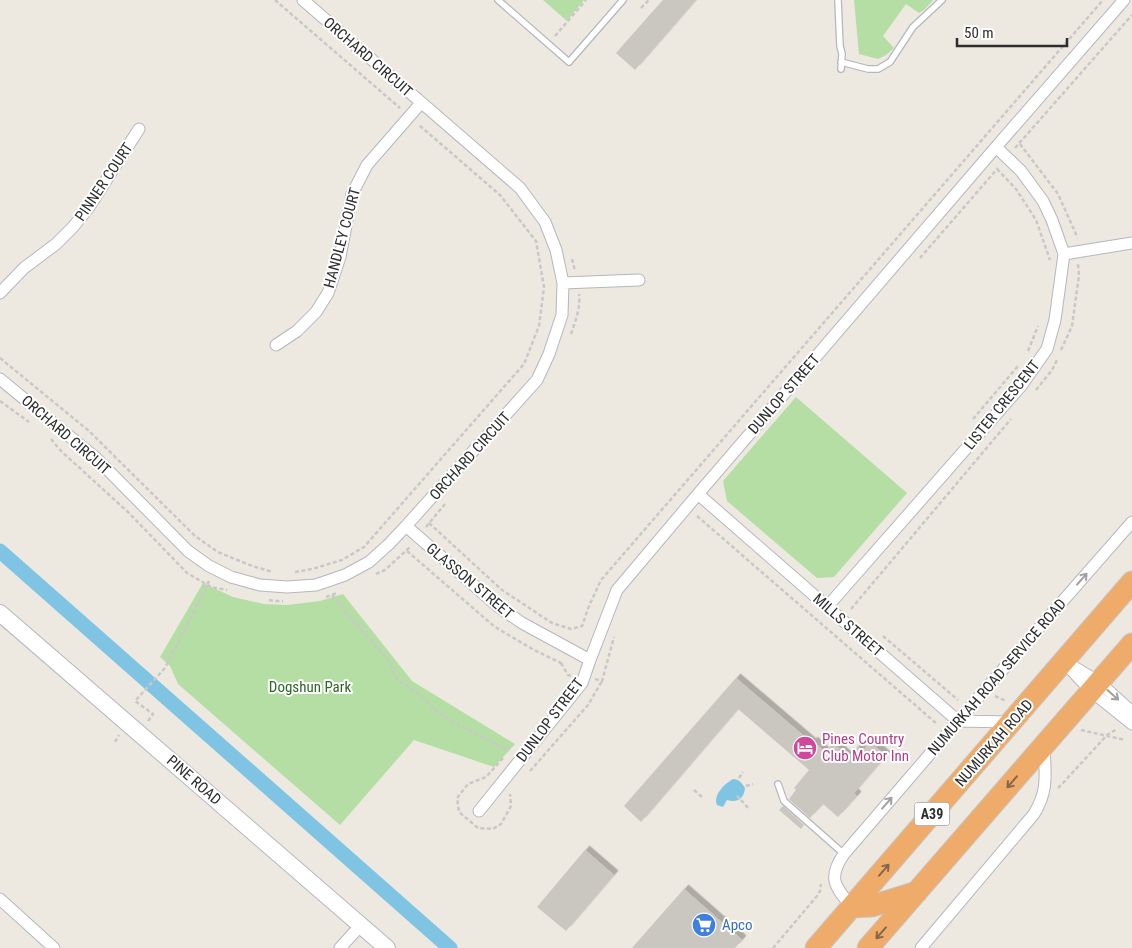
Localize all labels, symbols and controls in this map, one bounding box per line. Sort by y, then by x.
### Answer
street label: ORCHARD CIRCUIT [320,13,416,101]
scale bar [957,15,1067,47]
text: 50 m [964,24,994,42]
street label: PINNER COURT [71,139,137,225]
street label: HANDLEY COURT [320,186,364,290]
street label: DUNLOP STREET [744,350,824,438]
street label: LISTER CRESCENT [960,356,1044,453]
street label: ORCHARD CIRCUIT [18,391,114,479]
street label: ORCHARD CIRCUIT [426,408,514,504]
street label: GLASSON STREET [423,539,517,623]
one-way arrow [1077,572,1088,585]
street label: MILLS STREET [809,590,887,660]
street label: NUMURKAH ROAD SERVICE ROAD [924,595,1070,759]
street label: DUNLOP STREET [513,674,587,765]
park label: Dogshun Park [269,678,351,696]
one-way arrow [1107,689,1120,701]
street label: NUMURKAH ROAD [951,696,1037,790]
place label: Pines Country Club Motor Inn [822,730,909,765]
hotel icon: Pines Country Club Motor Inn [792,735,818,761]
street label: PINE ROAD [163,751,225,809]
one-way arrow [1006,776,1018,789]
one-way arrow [881,797,893,810]
road number: A39 [914,802,950,826]
one-way arrow [878,863,889,876]
supermarket icon: Apco [691,912,717,938]
place label: Apco [722,916,753,934]
one-way arrow [875,927,887,940]

